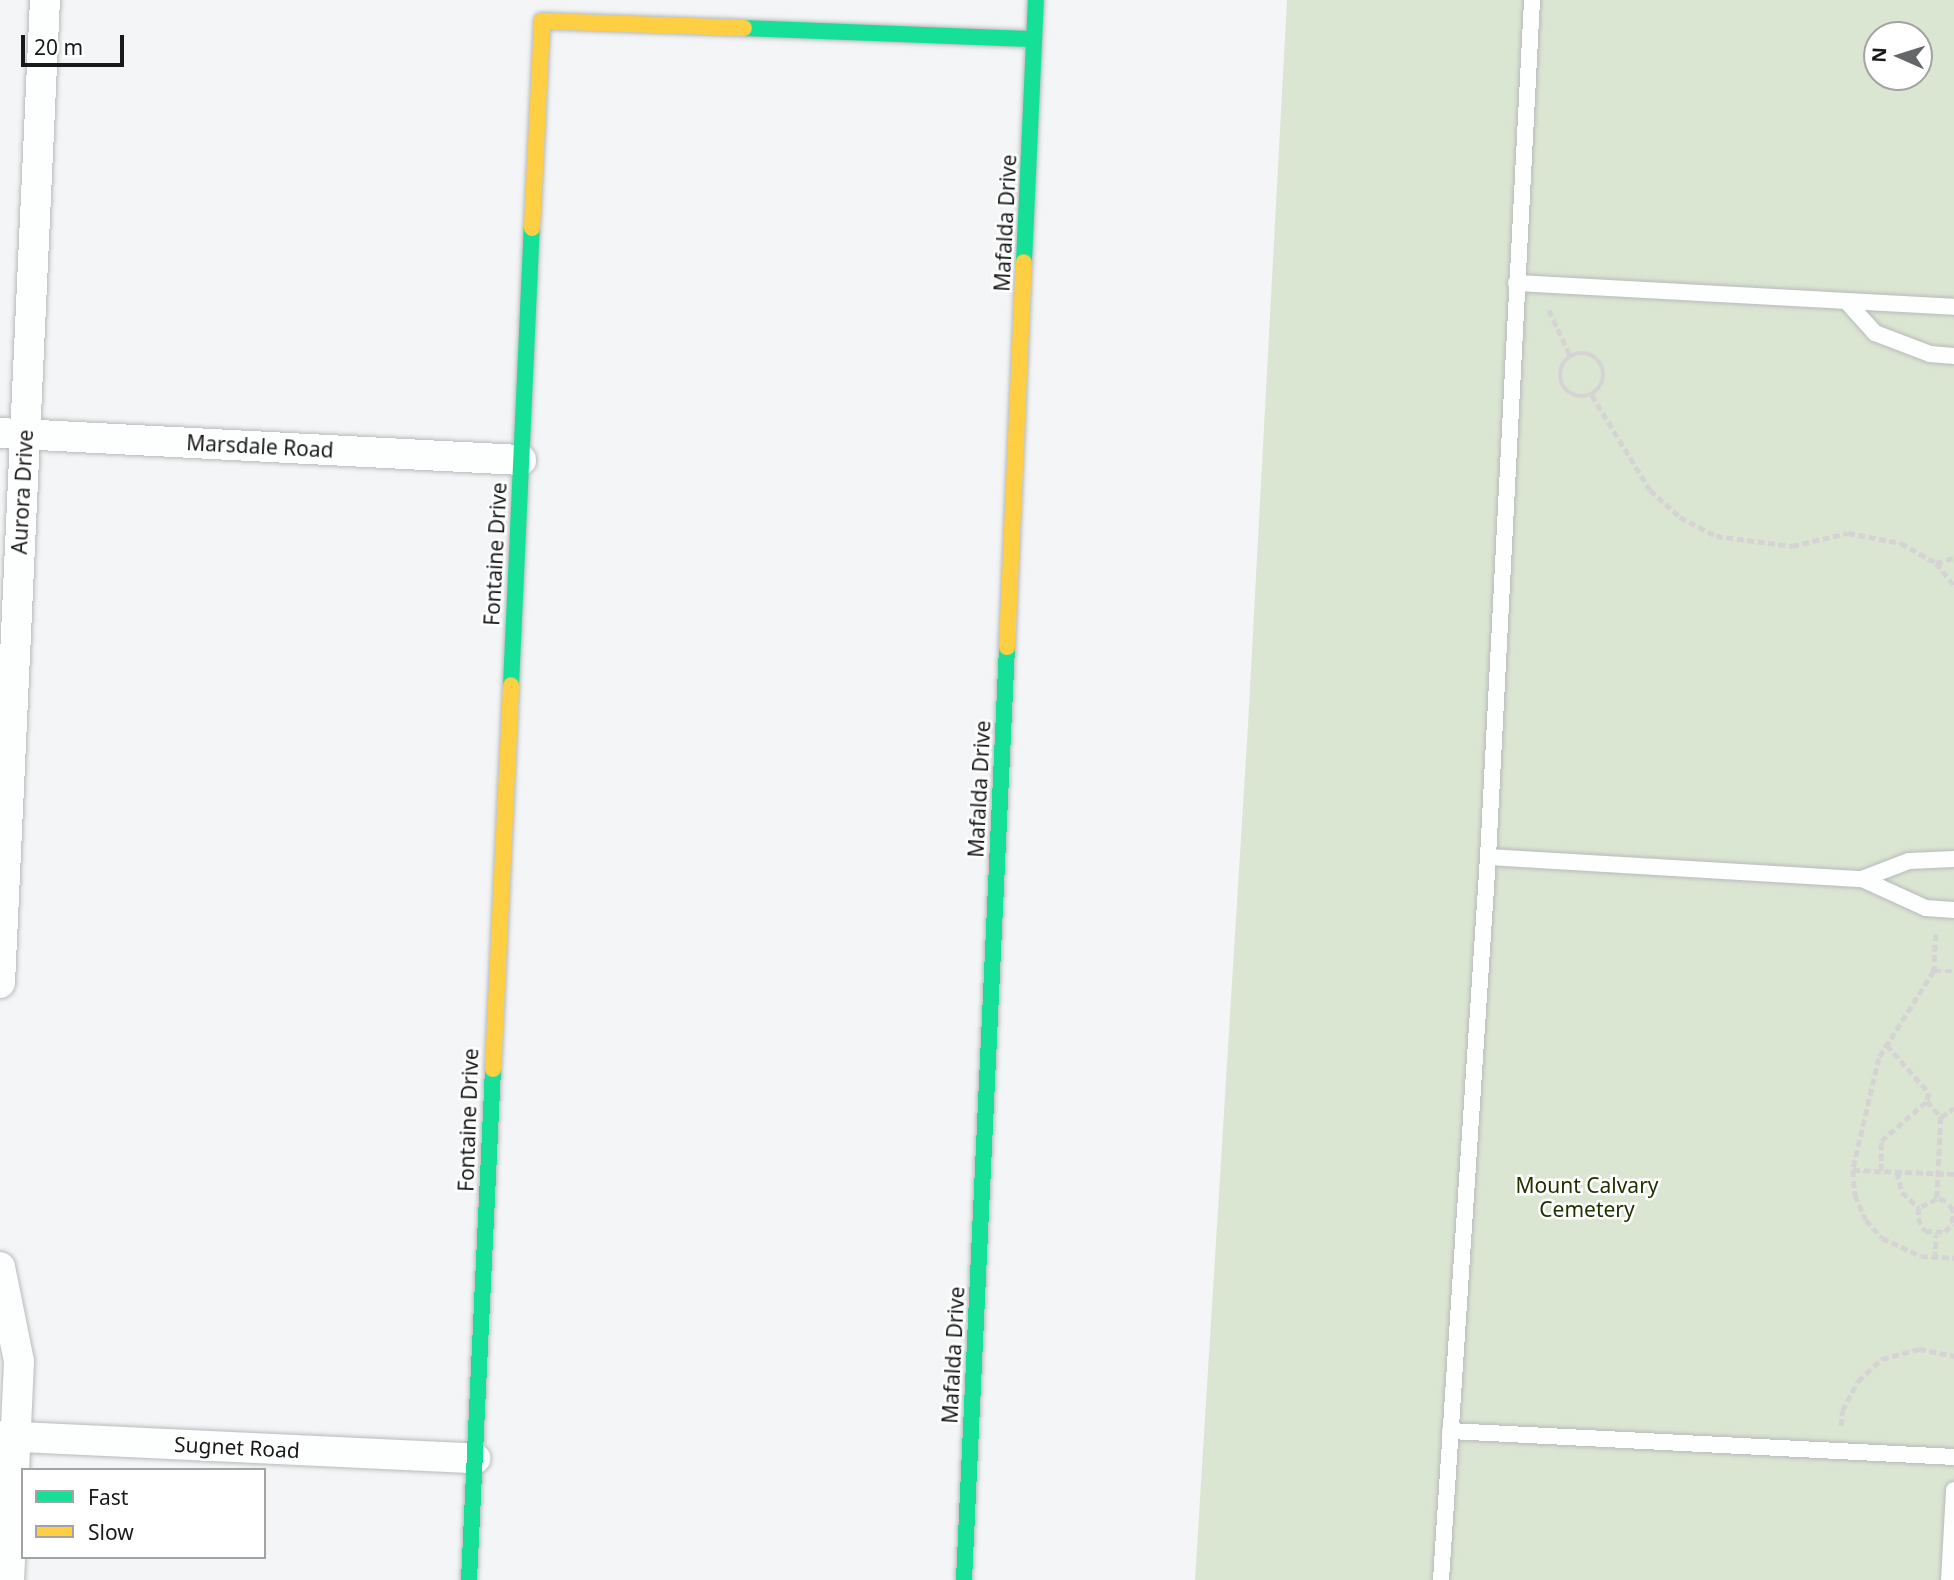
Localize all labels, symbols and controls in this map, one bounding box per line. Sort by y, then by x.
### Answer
scale bar [24,21,128,65]
north arrow [1863,21,1933,91]
text: 20 m [34,33,83,61]
text: N [1866,47,1892,63]
street label: Mafalda Drive [989,154,1021,292]
street label: Aurora Drive [6,429,38,555]
street label: Marsdale Road [186,430,334,462]
street label: Fontaine Drive [479,482,511,626]
street label: Mafalda Drive [963,720,995,858]
street label: Fontaine Drive [453,1048,483,1192]
park label: Mount Calvary Cemetery [1515,1172,1659,1222]
street label: Mafalda Drive [937,1286,969,1424]
street label: Sugnet Road [174,1431,300,1463]
legend [21,1468,266,1559]
text: Fast [88,1483,128,1511]
text: Slow [88,1518,134,1546]

